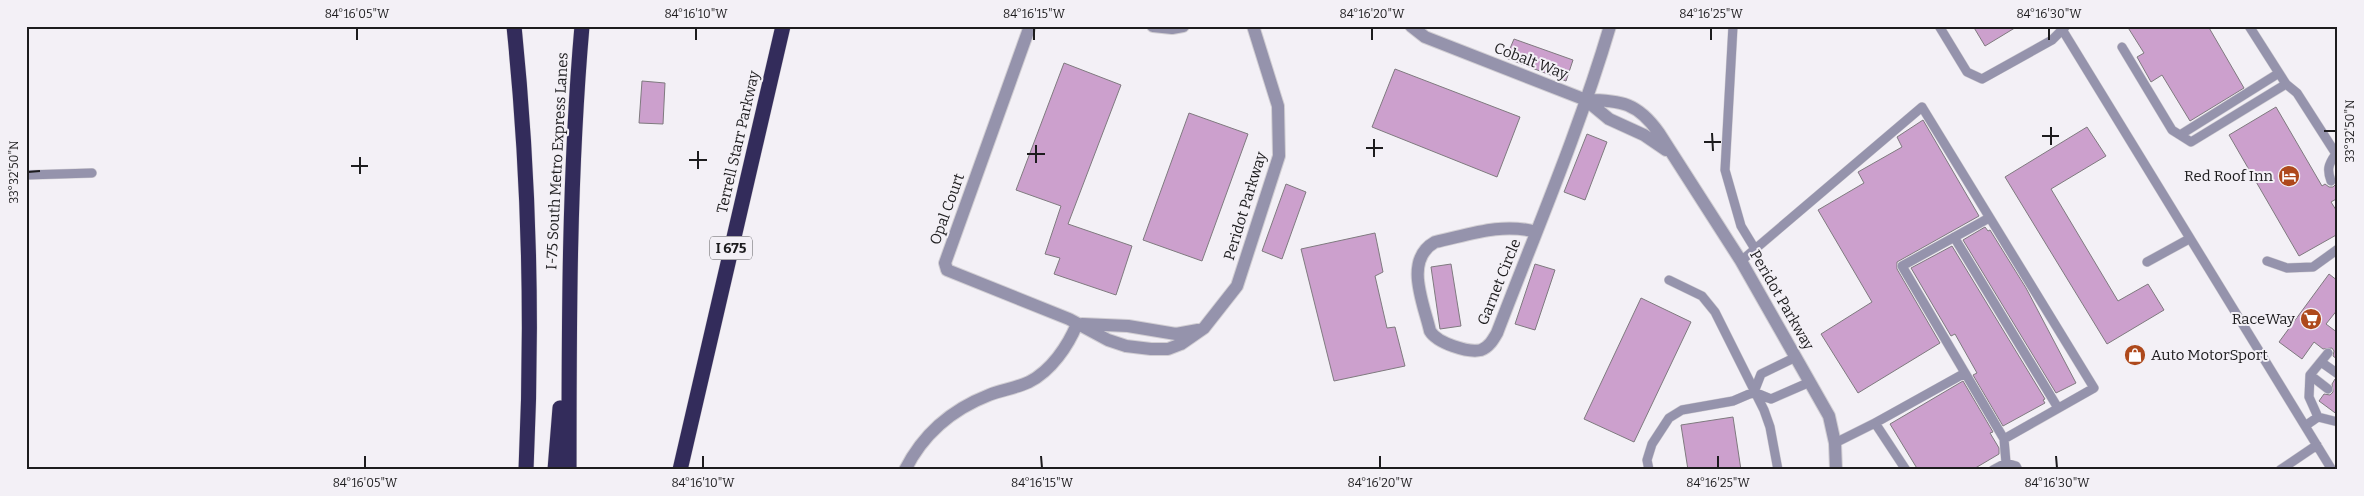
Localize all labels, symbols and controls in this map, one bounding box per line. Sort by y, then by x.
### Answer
text: 84°16'05"W [325,7,390,21]
text: 84°16'10"W [664,7,728,21]
text: 84°16'15"W [1003,7,1066,21]
text: 84°16'20"W [1340,7,1405,21]
text: 84°16'25"W [1679,7,1743,21]
text: 84°16'30"W [2016,7,2082,21]
street label: Cobalt Way [1492,39,1570,83]
street label: I-75 South Metro Express Lanes [542,52,572,270]
street label: Terrell Starr Parkway [713,69,763,215]
text: 33°32'50"N [2343,99,2357,163]
text: 33°32'50"N [7,140,21,204]
street label: Peridot Parkway [1220,149,1270,262]
hotel icon: Red Roof Inn [2277,164,2301,188]
place label: Red Roof Inn [2184,167,2273,185]
street label: Opal Court [926,170,968,247]
street label: Garnet Circle [1474,236,1524,328]
road number: I 675 [710,237,752,260]
street label: Peridot Parkway [1746,247,1818,353]
supermarket icon: RaceWay [2299,307,2323,331]
place label: RaceWay [2232,310,2295,328]
shop icon: Auto MotorSport [2123,343,2147,367]
place label: Auto MotorSport [2151,346,2268,364]
text: 84°16'05"W [333,476,398,490]
text: 84°16'10"W [671,476,735,490]
text: 84°16'15"W [1011,476,1074,490]
text: 84°16'20"W [1348,476,1413,490]
text: 84°16'25"W [1686,476,1750,490]
text: 84°16'30"W [2024,476,2090,490]

